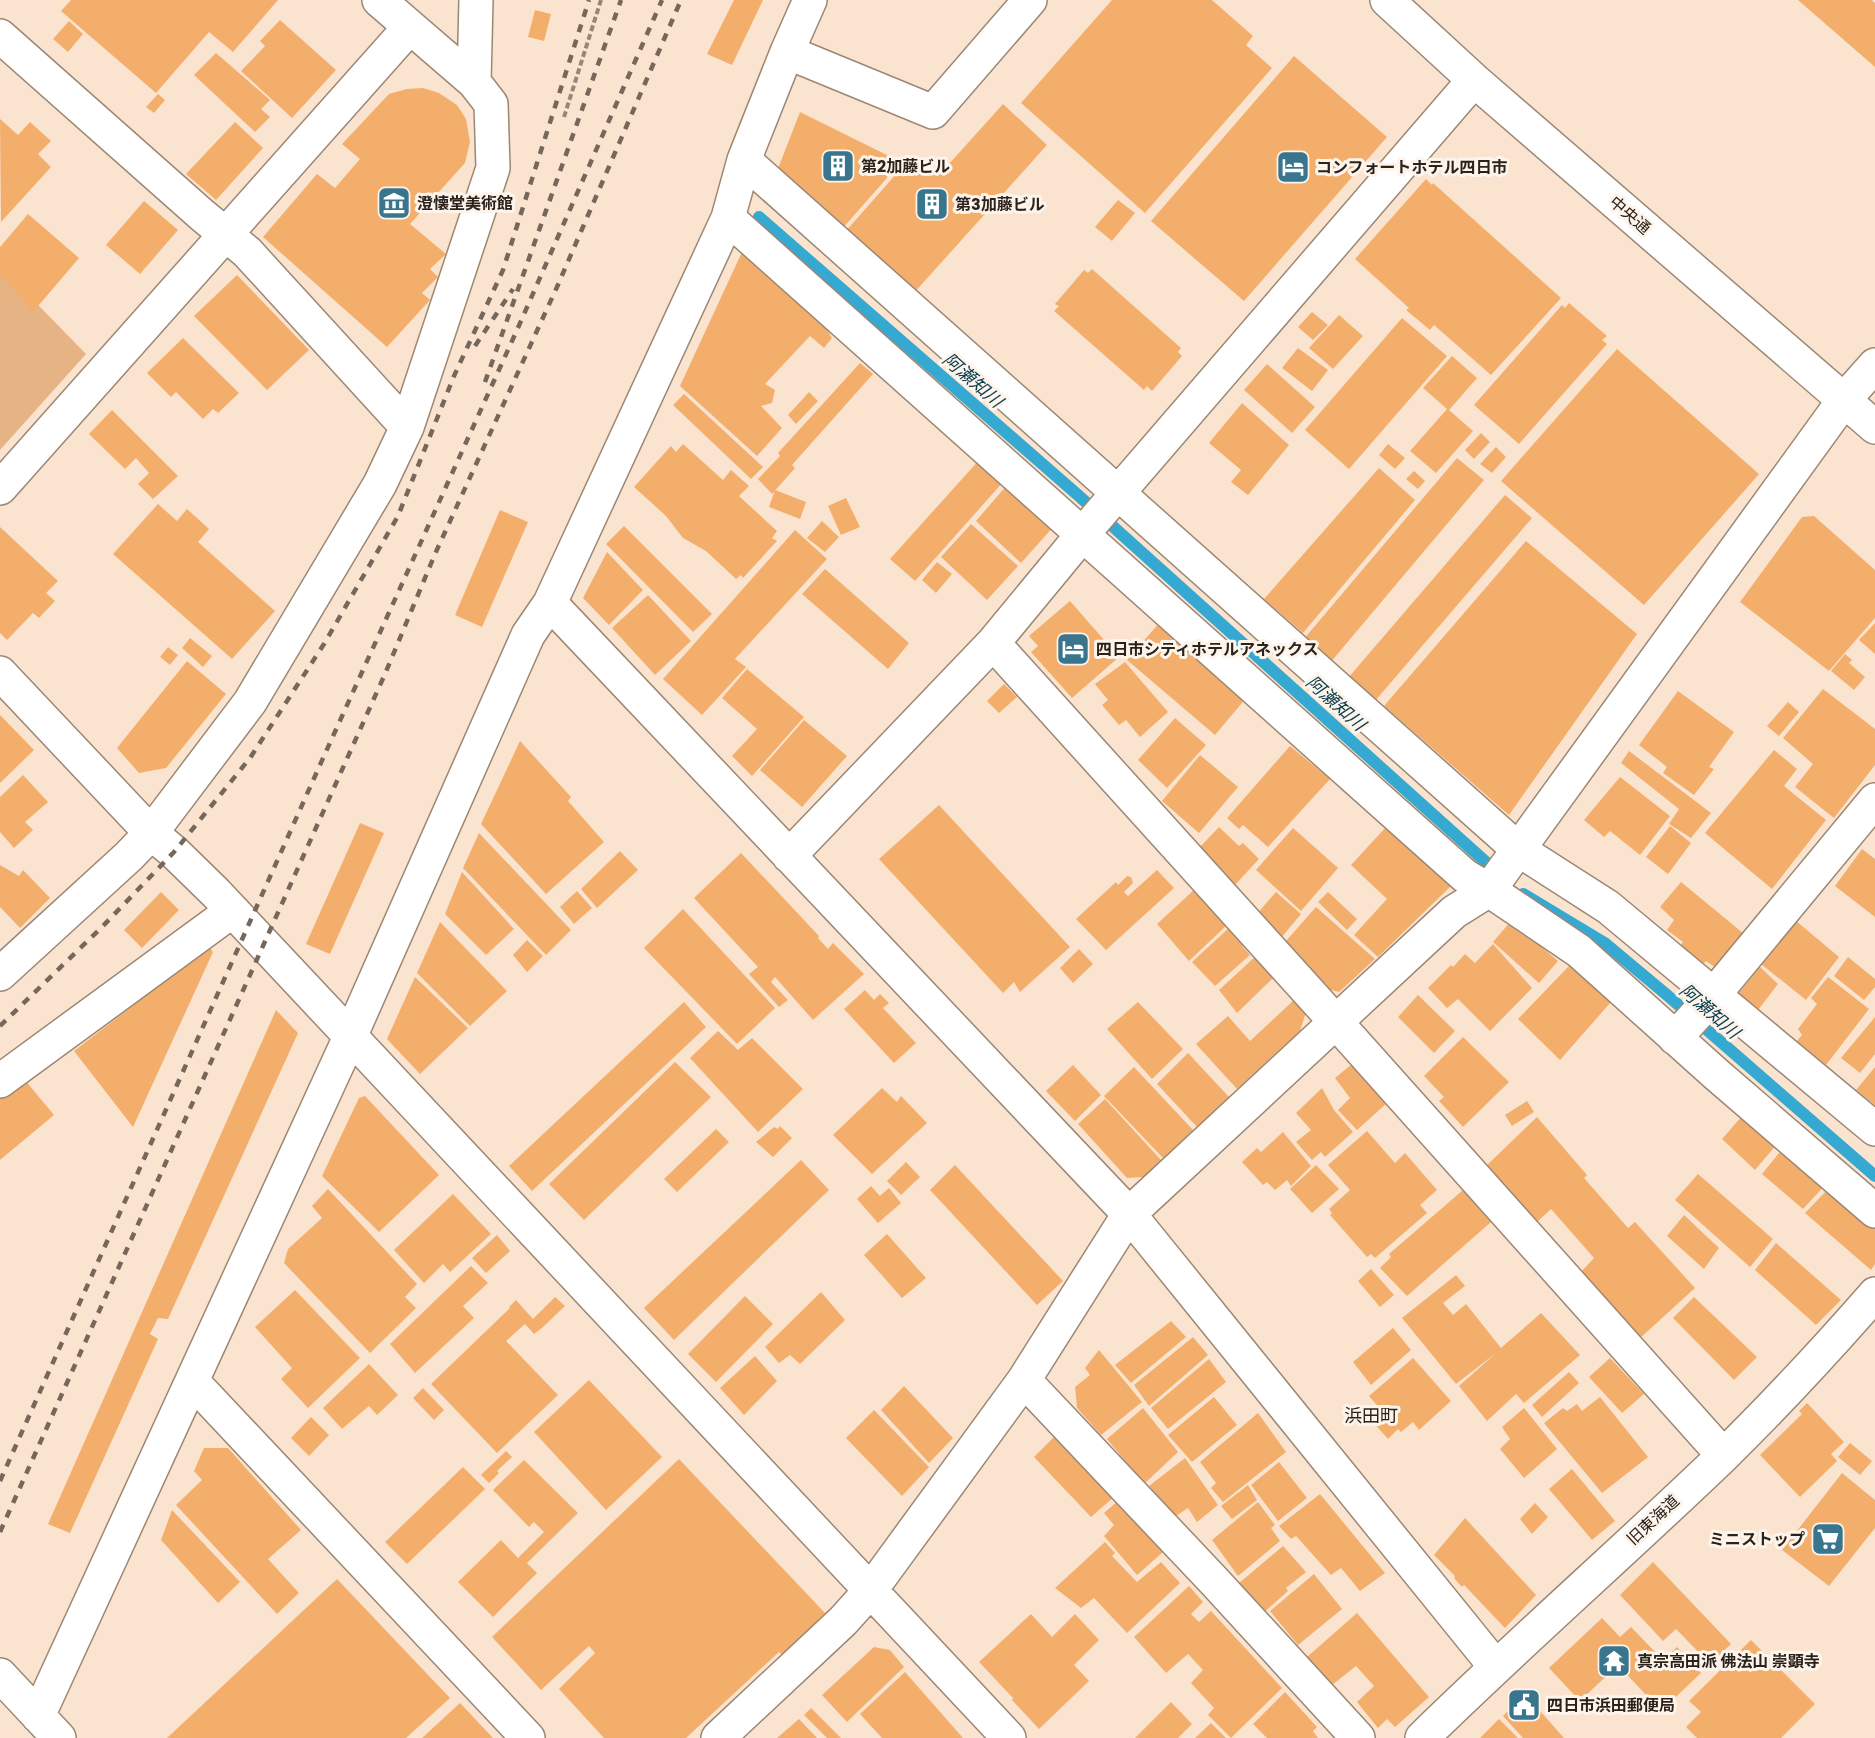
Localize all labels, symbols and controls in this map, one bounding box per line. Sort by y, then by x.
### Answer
building icon: 第2加藤ビル [820,148,856,184]
hotel icon: コンフォートホテル四日市 [1275,149,1311,185]
place label: 第2加藤ビル [861,155,950,178]
place label: コンフォートホテル四日市 [1316,156,1508,179]
museum icon: 澄懐堂美術館 [376,185,412,221]
building icon: 第3加藤ビル [914,186,950,222]
street label: 中央通 [1604,191,1656,239]
place label: 澄懐堂美術館 [417,192,513,215]
place label: 第3加藤ビル [955,193,1045,216]
water label: 阿瀬知川 [938,347,1010,414]
hotel icon: 四日市シティホテルアネックス [1055,631,1091,667]
place label: 四日市シティホテルアネックス [1096,638,1319,661]
water label: 阿瀬知川 [1301,670,1373,738]
water label: 阿瀬知川 [1675,978,1747,1045]
district label: 浜田町 [1344,1403,1398,1428]
street label: 旧東海道 [1622,1490,1684,1550]
supermarket icon: ミニストップ [1810,1521,1846,1557]
place label: ミニストップ [1709,1528,1805,1551]
temple icon: 真宗高田派 佛法山 崇顕寺 [1596,1643,1632,1679]
place label: 真宗高田派 佛法山 崇顕寺 [1637,1650,1820,1673]
public building icon: 四日市浜田郵便局 [1506,1687,1542,1723]
place label: 四日市浜田郵便局 [1547,1694,1675,1717]

